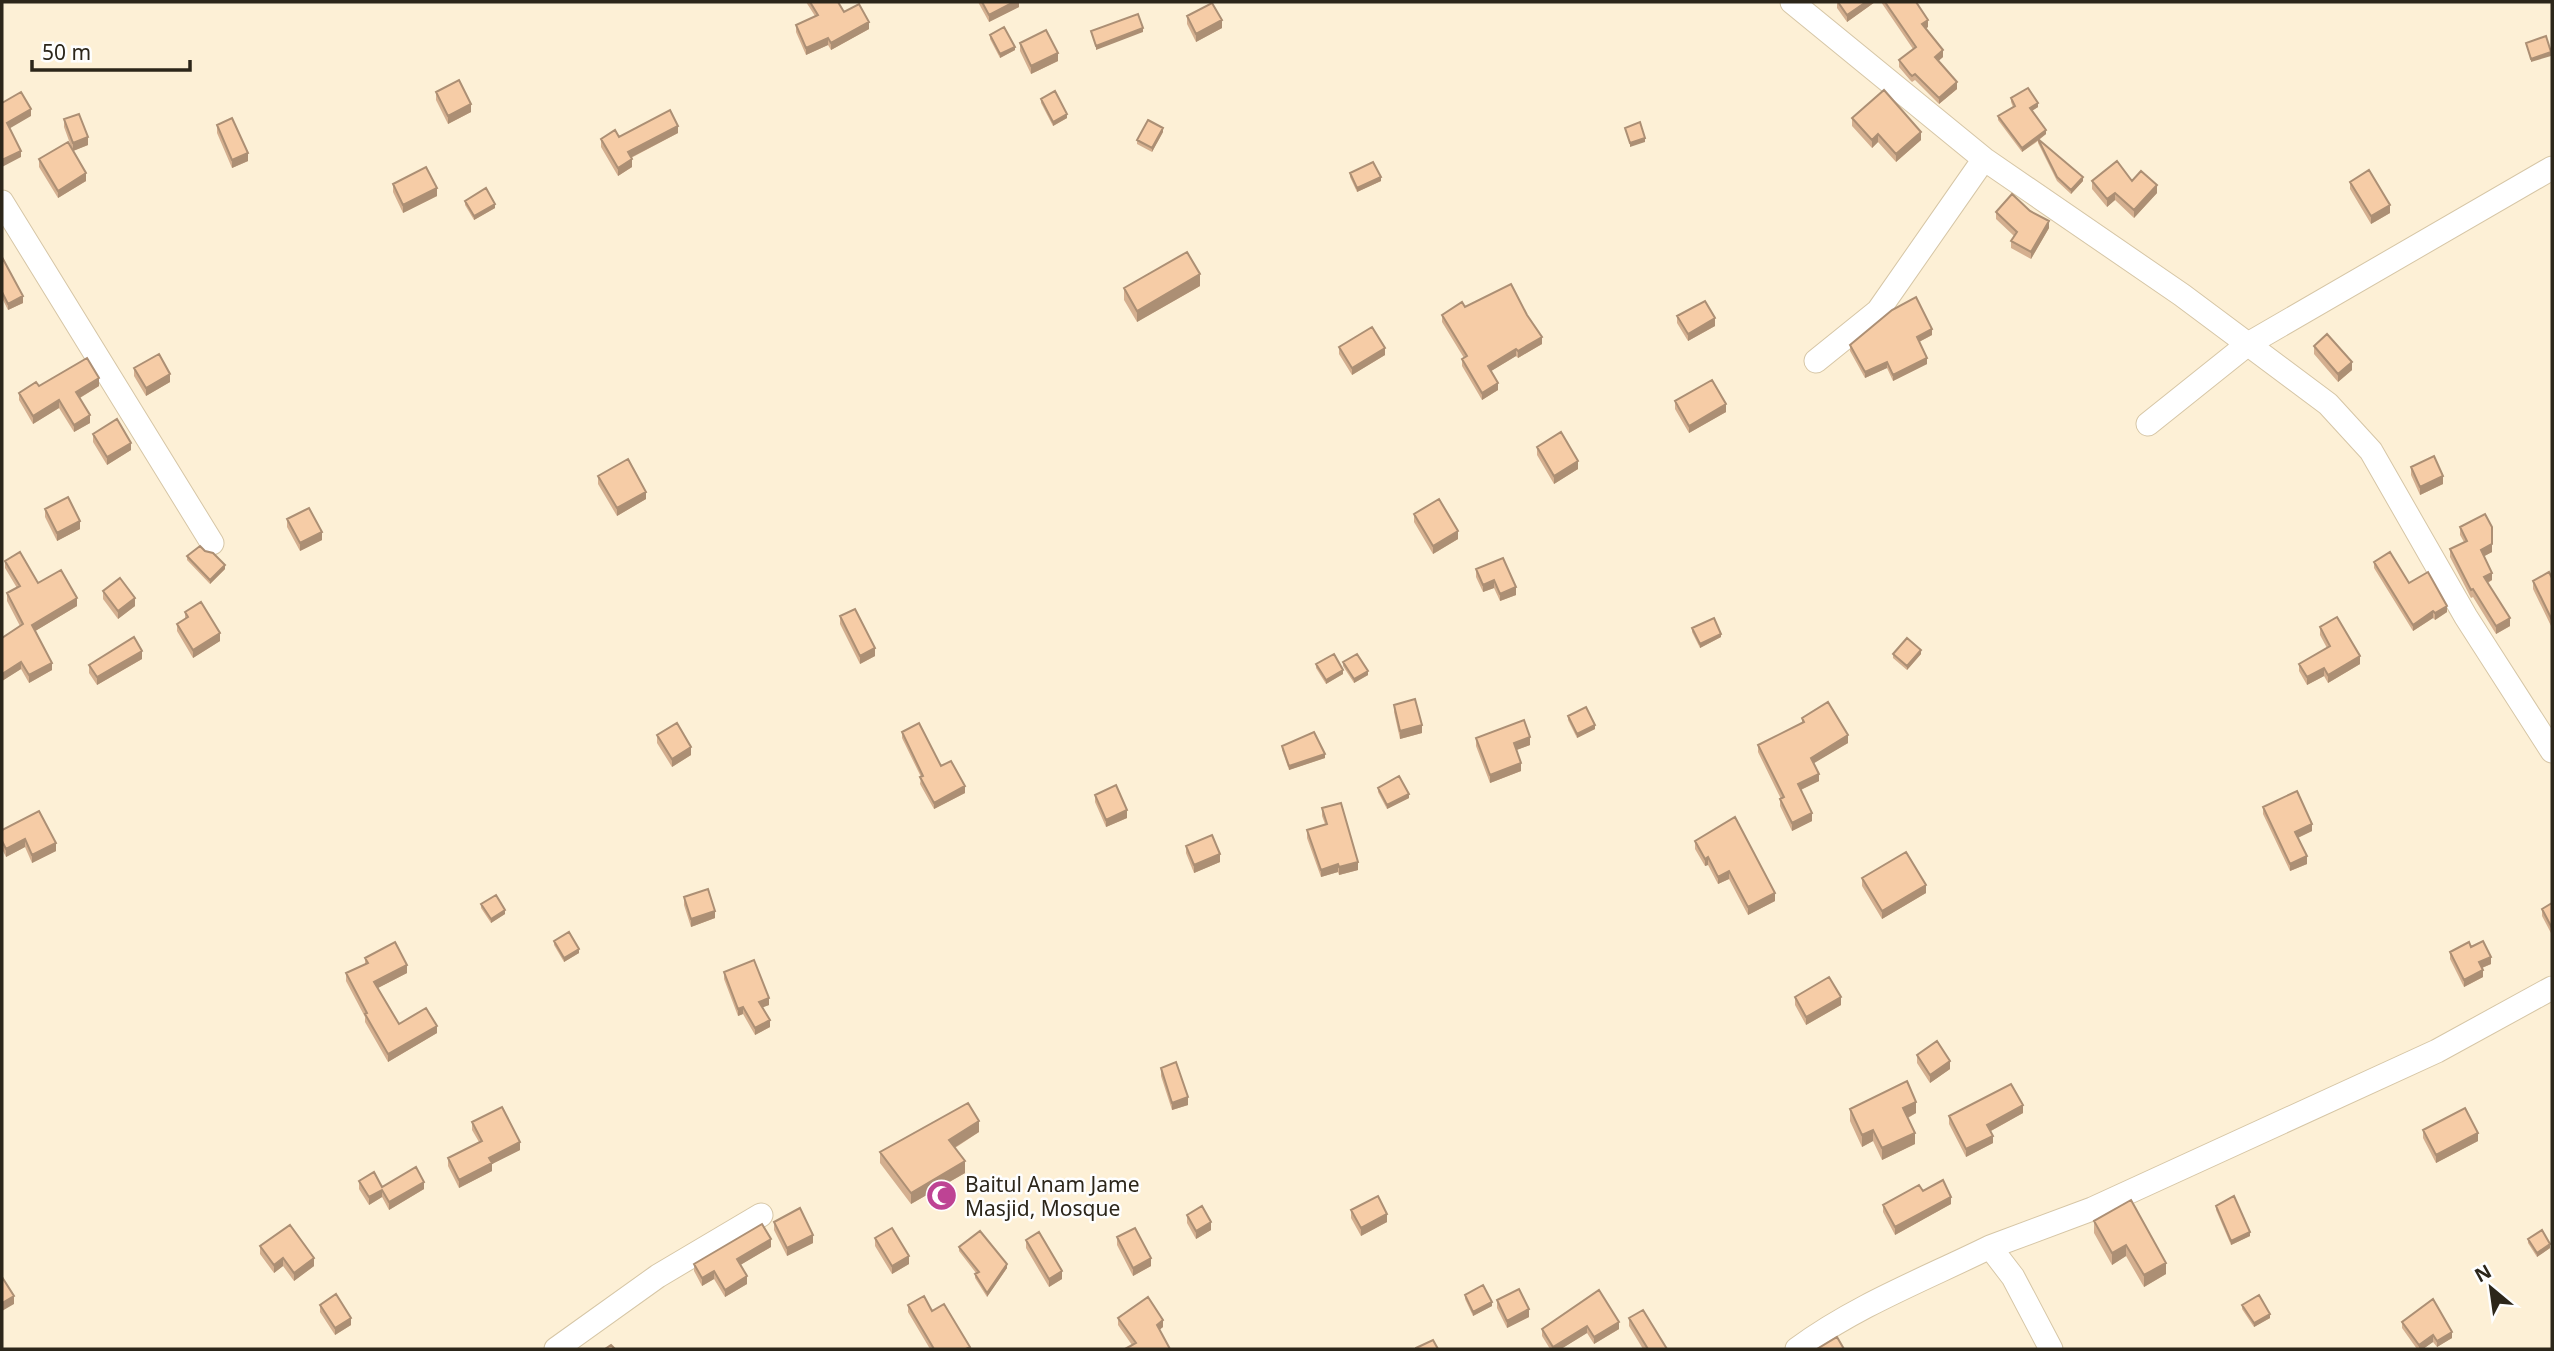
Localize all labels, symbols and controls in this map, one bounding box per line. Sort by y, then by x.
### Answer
scale bar [32,28,189,72]
text: 50 m [42,38,91,66]
place label: Baitul Anam Jame Masjid, Mosque [965,1170,1140,1222]
mosque icon: Baitul Anam Jame Masjid, Mosque [925,1179,959,1213]
north arrow [2456,1253,2526,1323]
text: N [2470,1258,2496,1288]

